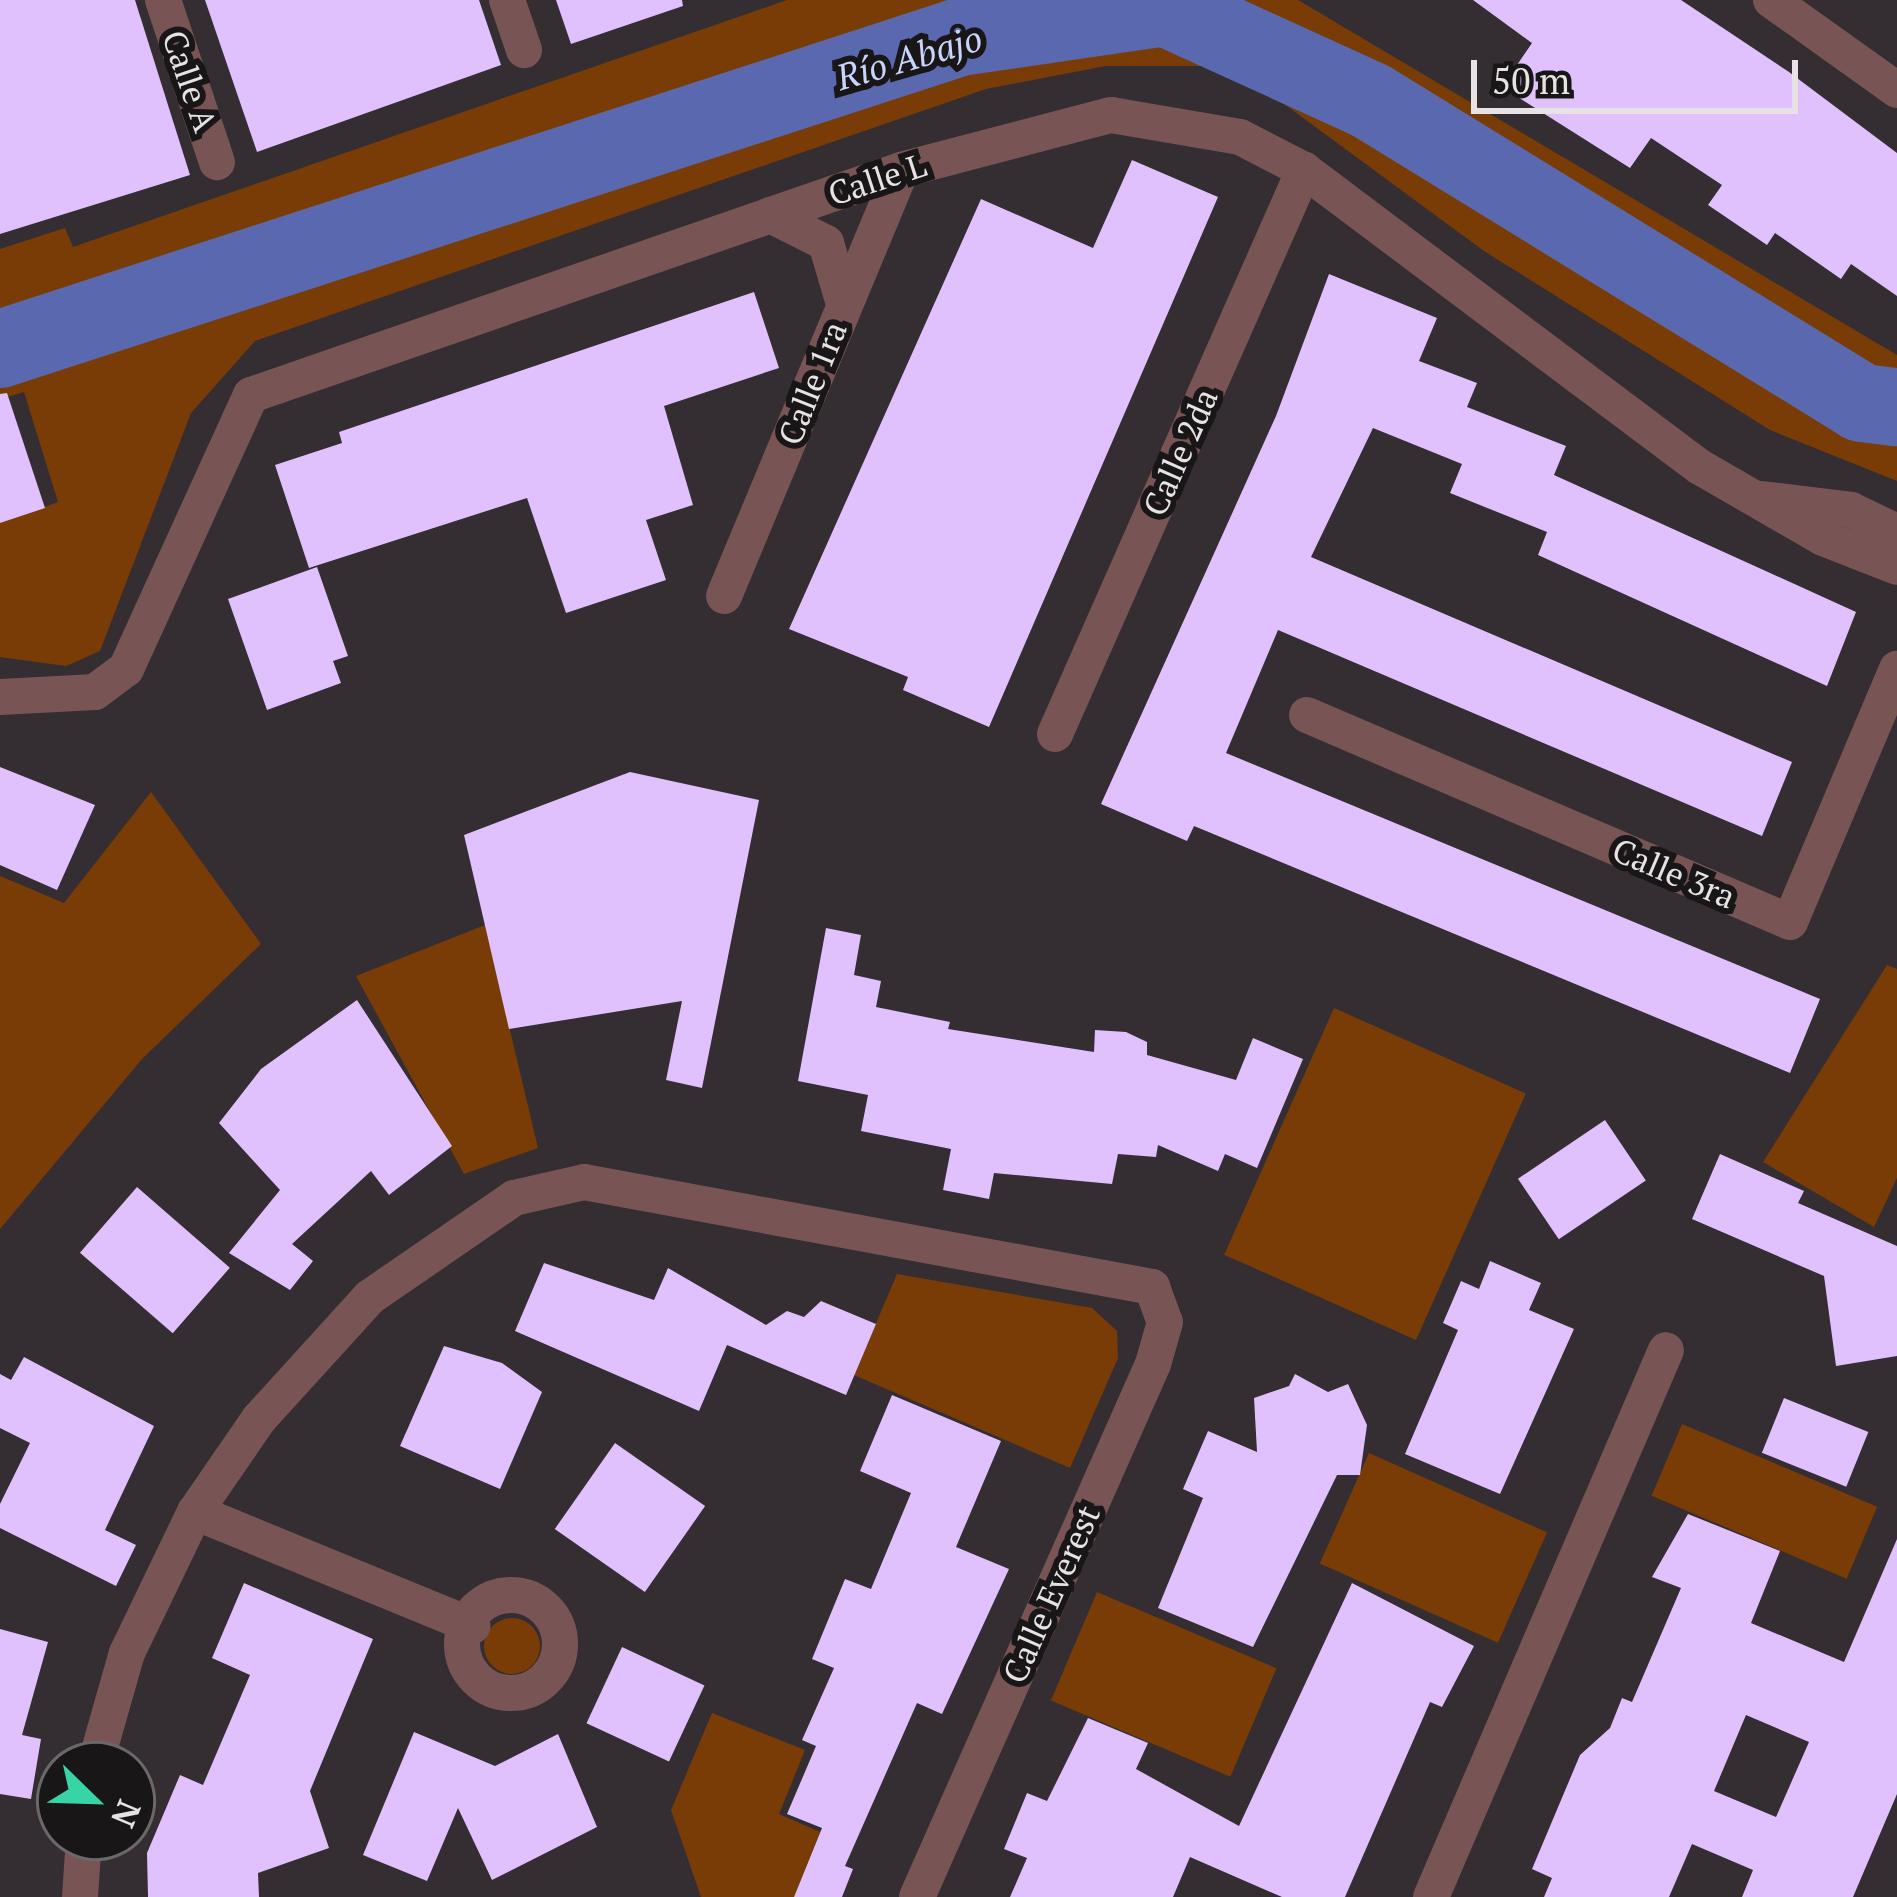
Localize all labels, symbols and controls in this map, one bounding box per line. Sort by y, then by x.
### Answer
water label: Río Abajo [831,16,987,98]
street label: Calle A [154,25,226,137]
scale bar [1477,36,1804,110]
text: 50 m [1492,57,1570,104]
street label: Calle L [823,145,931,213]
street label: Calle 1ra [769,316,855,450]
street label: Calle 2da [1134,382,1226,522]
street label: Calle 3ra [1607,830,1741,916]
street label: Calle Everest [994,1499,1108,1689]
north arrow [36,1741,156,1861]
text: N [102,1794,152,1834]

